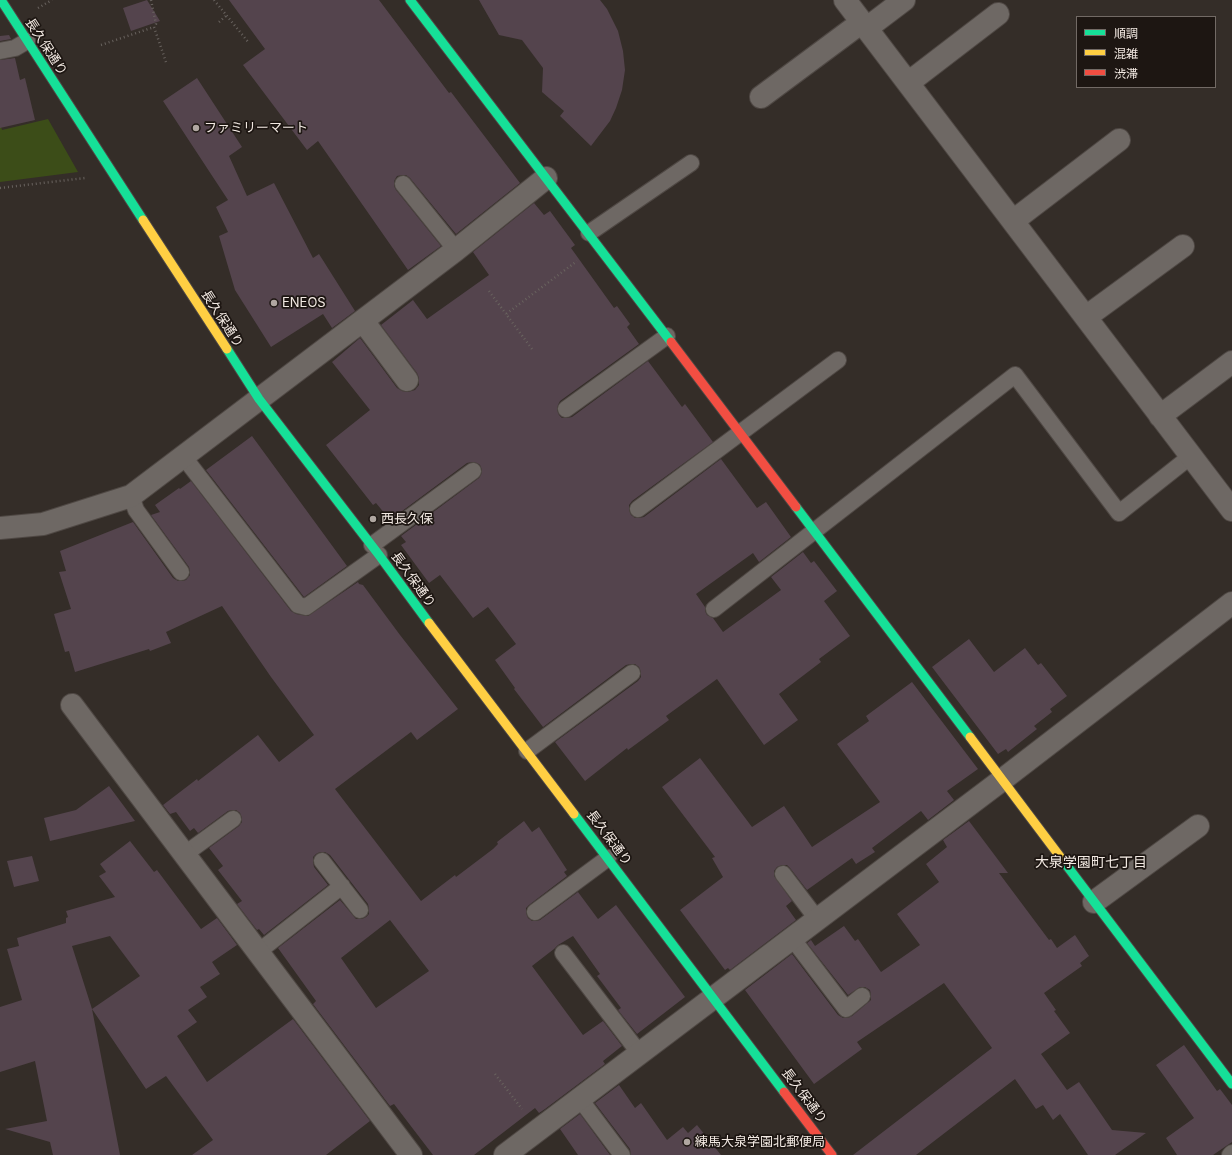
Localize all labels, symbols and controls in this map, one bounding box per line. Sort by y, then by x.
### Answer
street label: 長久保通り [22,15,70,79]
legend [1076,16,1216,88]
text: 順調 [1114,26,1138,41]
text: 混雑 [1114,46,1138,61]
text: 渋滞 [1114,66,1138,81]
place label: ファミリーマート [204,120,308,136]
marker: ファミリーマート [191,123,201,133]
street label: 長久保通り [198,287,246,351]
place label: ENEOS [282,295,326,311]
marker: ENEOS [269,298,279,308]
place label: 西長久保 [381,511,433,527]
marker: 西長久保 [368,514,378,524]
street label: 長久保通り [388,549,438,611]
street label: 長久保通り [583,807,635,869]
district label: 大泉学園町七丁目 [1035,855,1147,871]
street label: 長久保通り [778,1065,830,1127]
place label: 練馬大泉学園北郵便局 [695,1134,825,1150]
marker: 練馬大泉学園北郵便局 [682,1137,692,1147]

